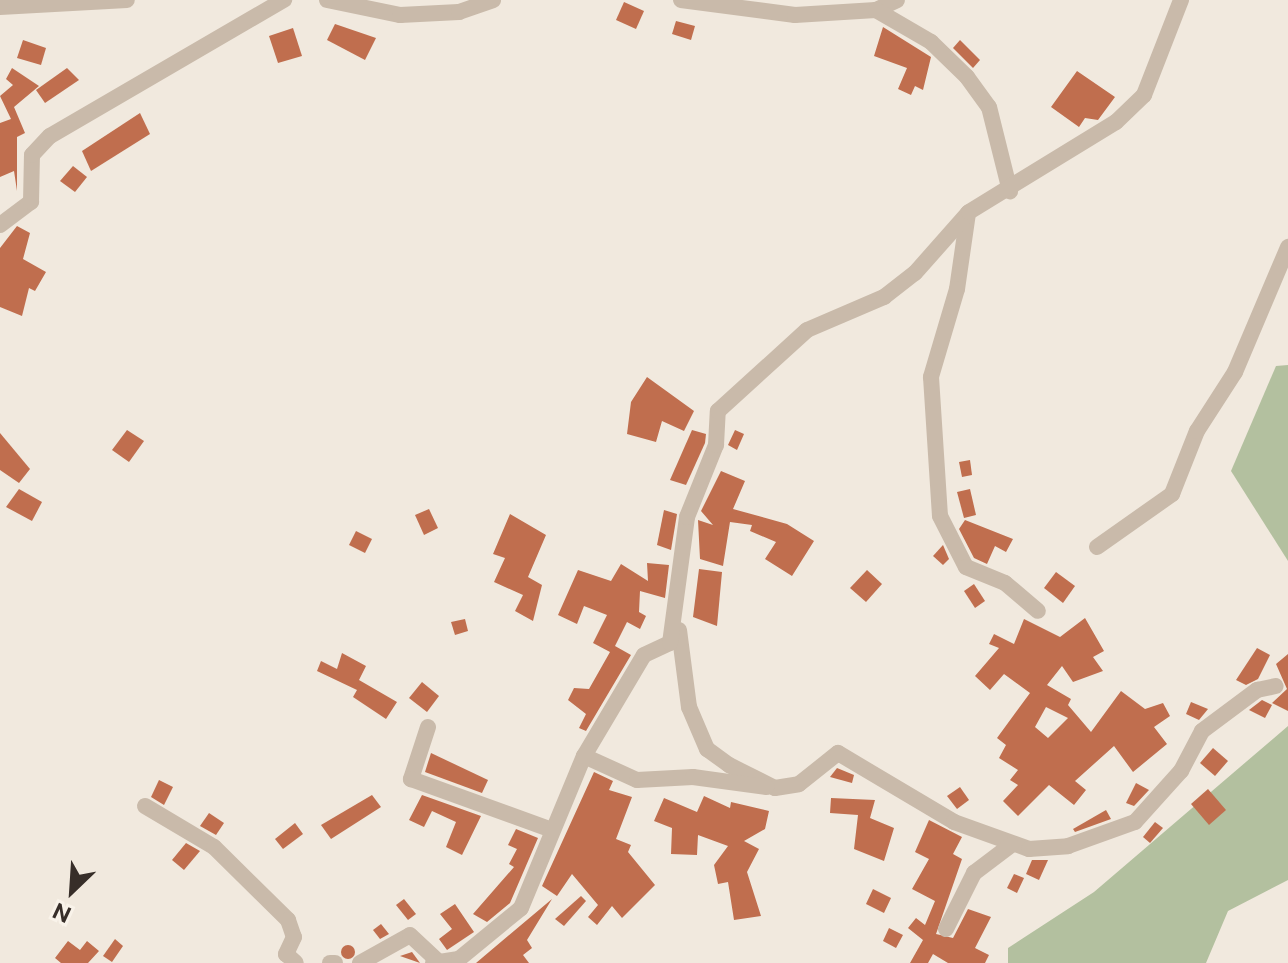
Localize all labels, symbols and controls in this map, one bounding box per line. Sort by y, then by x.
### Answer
north arrow [32,851,112,931]
text: N [49,897,75,928]

